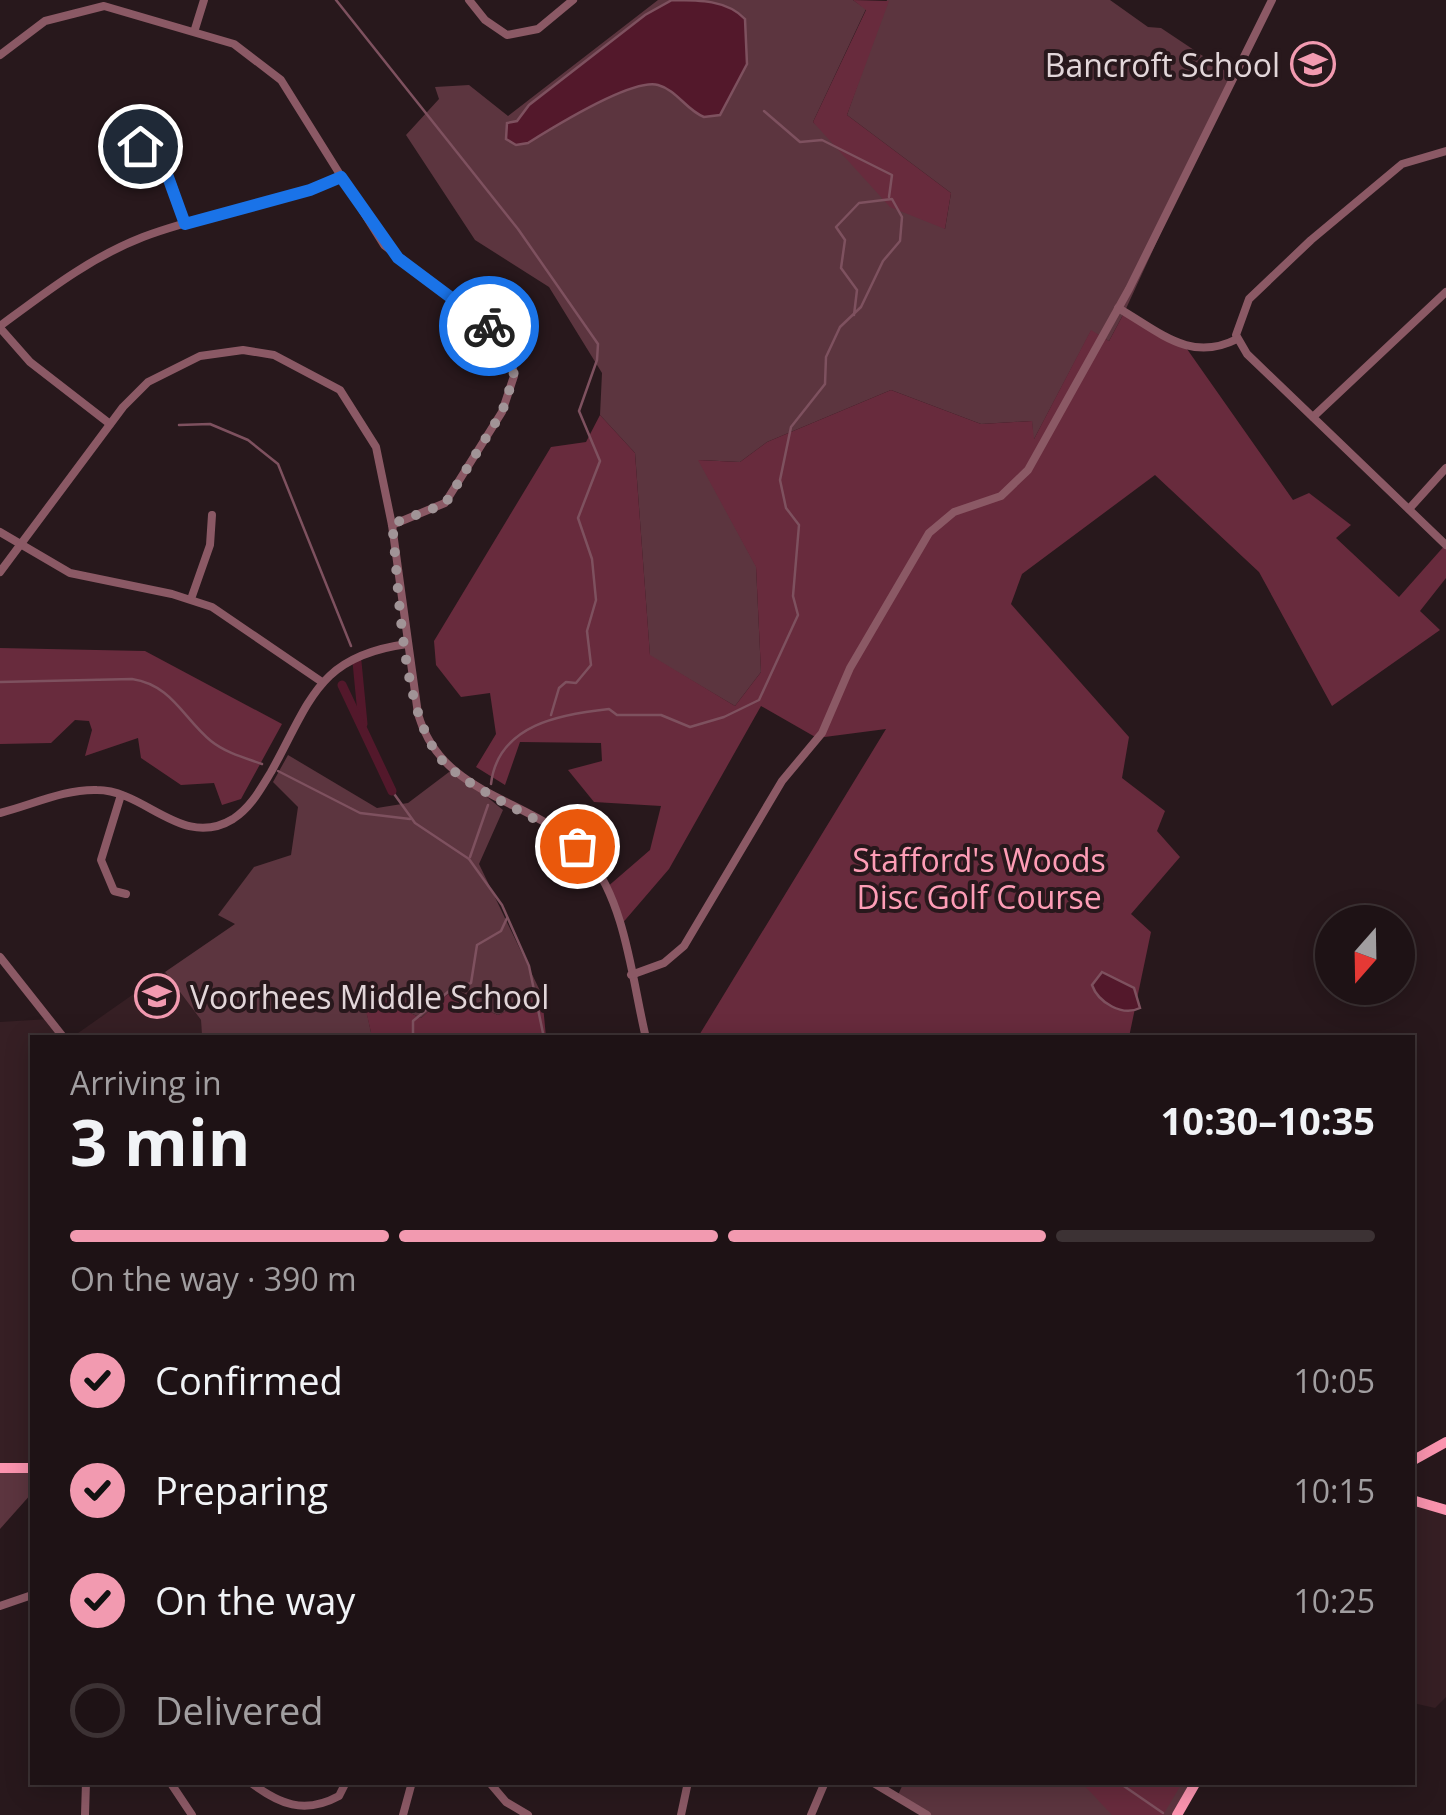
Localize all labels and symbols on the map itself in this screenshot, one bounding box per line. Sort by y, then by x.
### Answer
school or university icon: Bancroft School [1290,41,1336,87]
place label: Bancroft School [1045,43,1280,86]
pin [98,104,183,189]
courier [439,276,539,376]
pin [535,804,620,889]
park label: Stafford's Woods Disc Golf Course [852,838,1106,918]
north arrow [1315,905,1415,1005]
school or university icon: Voorhees Middle School [134,973,180,1019]
place label: Voorhees Middle School [190,975,549,1018]

